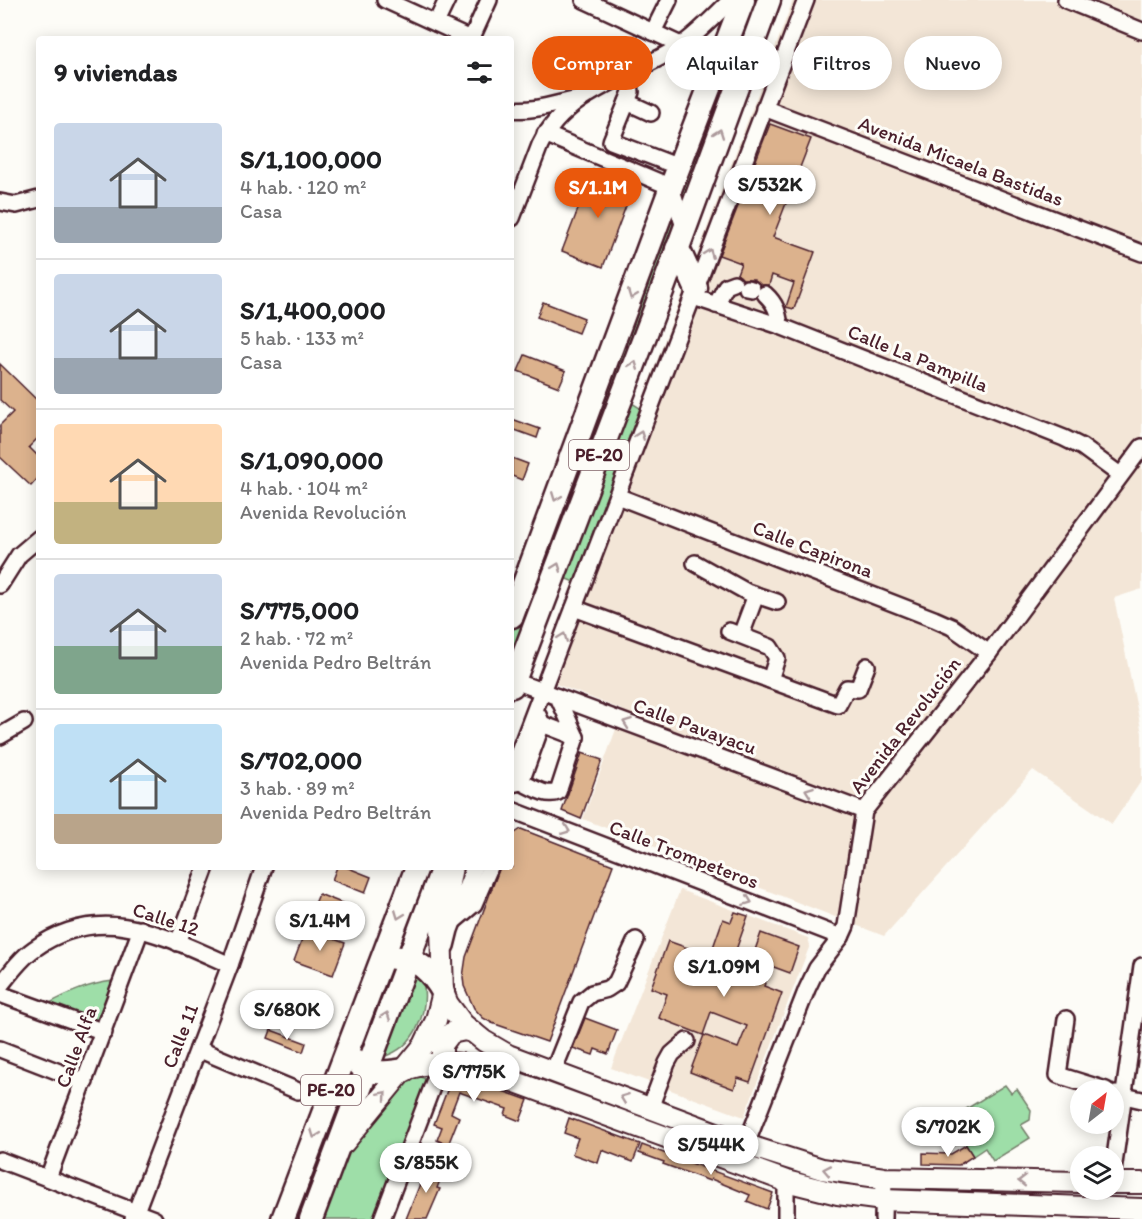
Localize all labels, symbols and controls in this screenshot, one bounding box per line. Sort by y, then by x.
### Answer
chip: Comprar [532,36,653,90]
chip: Alquilar [665,36,780,90]
chip: Filtros [792,36,892,90]
chip: Nuevo [904,36,1002,90]
text: 9 viviendas [54,56,178,88]
icon: filters [463,56,496,89]
street label: Avenida Micaela Bastidas [855,111,1067,211]
one-way arrow [712,128,724,139]
text: S/1,100,000 [240,143,382,175]
icon: home [102,147,174,219]
pin: S/532K [721,165,819,216]
pin: S/1.1M [549,168,647,219]
text: S/532K [738,172,802,196]
text: 4 hab. · 120 m² [240,175,367,199]
text: S/1.1M [569,175,627,199]
text: Casa [240,199,282,223]
one-way arrow [702,248,715,259]
one-way arrow [626,289,639,300]
text: S/1,400,000 [240,294,386,326]
icon: home [102,298,174,370]
street label: Calle La Pampilla [844,319,992,397]
text: 5 hab. · 133 m² [240,326,364,350]
text: Casa [240,350,282,374]
one-way arrow [626,360,639,371]
one-way arrow [633,430,645,441]
road number: PE-20 [569,440,629,470]
text: S/1,090,000 [240,444,384,476]
icon: home [102,448,174,520]
text: 4 hab. · 104 m² [240,476,368,500]
one-way arrow [551,491,563,502]
text: Avenida Revolución [240,500,407,524]
street label: Calle Capirona [750,515,877,583]
one-way arrow [550,562,562,573]
text: S/775,000 [240,594,359,626]
icon: home [102,598,174,670]
text: 2 hab. · 72 m² [240,626,353,650]
one-way arrow [556,632,568,643]
text: Avenida Pedro Beltrán [240,650,431,674]
street label: Avenida Revolución [844,652,966,798]
street label: Calle Pavayacu [630,693,760,759]
one-way arrow [622,718,633,730]
text: S/702,000 [240,744,362,776]
icon: home [102,748,174,820]
text: 3 hab. · 89 m² [240,776,355,800]
one-way arrow [805,785,815,798]
text: Avenida Pedro Beltrán [240,800,431,824]
street label: Calle Trompeteros [606,814,762,894]
one-way arrow [560,823,571,835]
one-way arrow [742,894,753,906]
street label: Calle 12 [130,897,203,941]
pin: S/1.4M [271,901,369,952]
text: S/1.4M [289,908,351,932]
one-way arrow [394,909,407,920]
pin: S/1.09M [669,947,779,998]
text: S/1.09M [688,954,760,978]
pin: S/680K [238,990,336,1041]
text: S/680K [254,997,320,1021]
street label: Calle 11 [157,1000,203,1072]
street label: Calle Alfa [50,1002,102,1091]
one-way arrow [379,1011,392,1022]
pin: S/775K [425,1052,523,1103]
text: S/775K [443,1059,505,1083]
road number: PE-20 [301,1075,361,1105]
north arrow [1070,1080,1124,1134]
map controls [1070,1080,1124,1200]
one-way arrow [376,1091,387,1102]
one-way arrow [619,1093,629,1106]
pin: S/702K [899,1107,997,1158]
text: S/702K [915,1114,981,1138]
pin: S/544K [662,1125,760,1176]
one-way arrow [309,1129,322,1139]
text: S/544K [678,1132,744,1156]
pin: S/855K [377,1143,475,1194]
button: layers [1070,1146,1124,1200]
text: S/855K [394,1150,458,1174]
one-way arrow [822,1164,832,1177]
one-way arrow [1017,1174,1026,1187]

